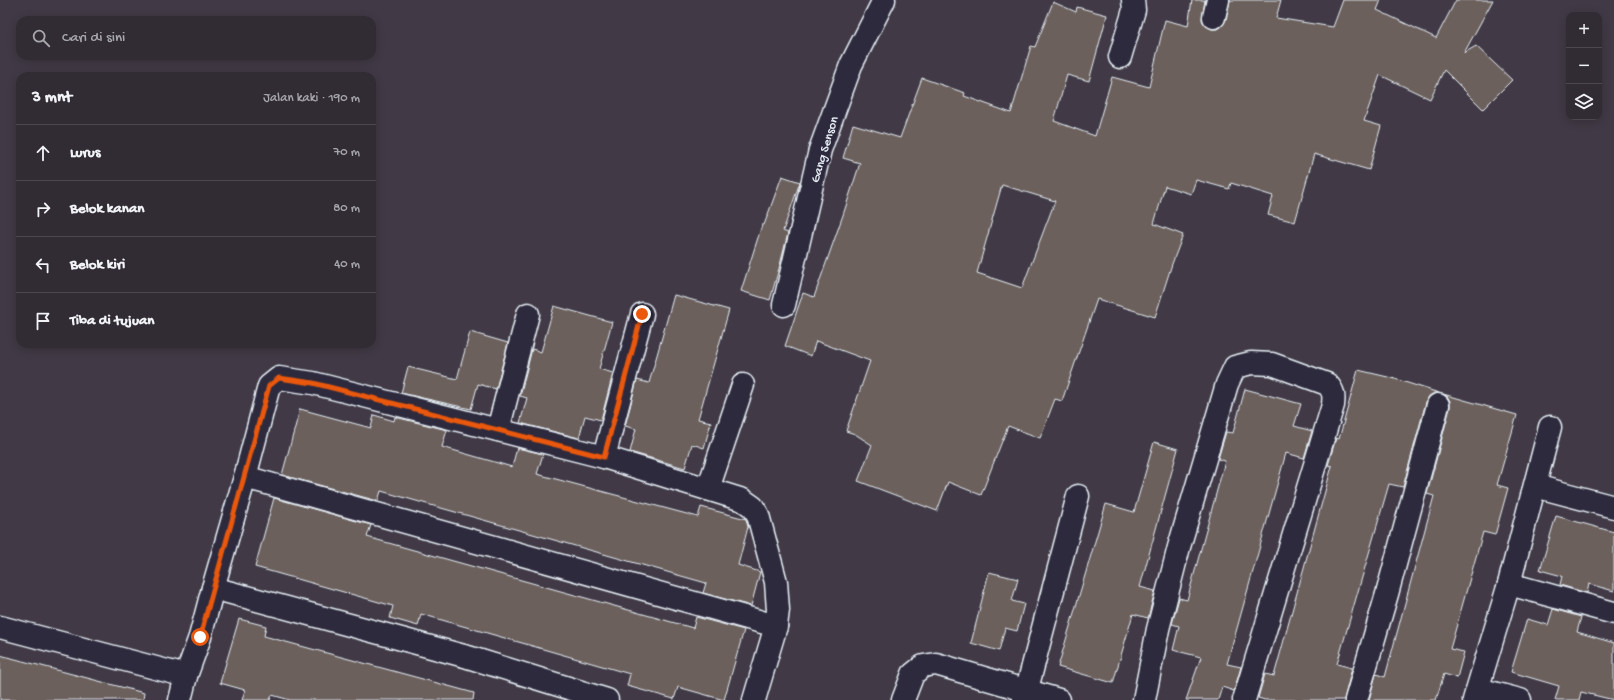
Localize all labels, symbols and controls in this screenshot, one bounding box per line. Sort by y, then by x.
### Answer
map controls [1566,12,1602,120]
button: + [1566,12,1602,48]
search box [16,16,376,60]
icon: search [30,27,52,49]
text: Cari di sini [62,29,125,47]
button: − [1566,48,1602,84]
button: layers [1566,84,1602,120]
text: 3 mnt [32,88,72,108]
text: Jalan kaki · 190 m [263,91,360,106]
street label: Gang Senson [808,114,843,185]
icon: ahead [32,142,54,164]
text: Lurus [70,144,100,162]
text: 70 m [334,145,360,160]
icon: right [32,198,54,220]
text: Belok kanan [70,200,144,218]
text: 80 m [333,201,360,216]
icon: left [32,254,54,276]
text: Belok kiri [70,256,125,274]
text: 40 m [334,257,360,272]
route end [633,305,651,323]
icon: arrive [32,310,54,332]
text: Tiba di tujuan [70,312,154,330]
route start [191,628,209,646]

